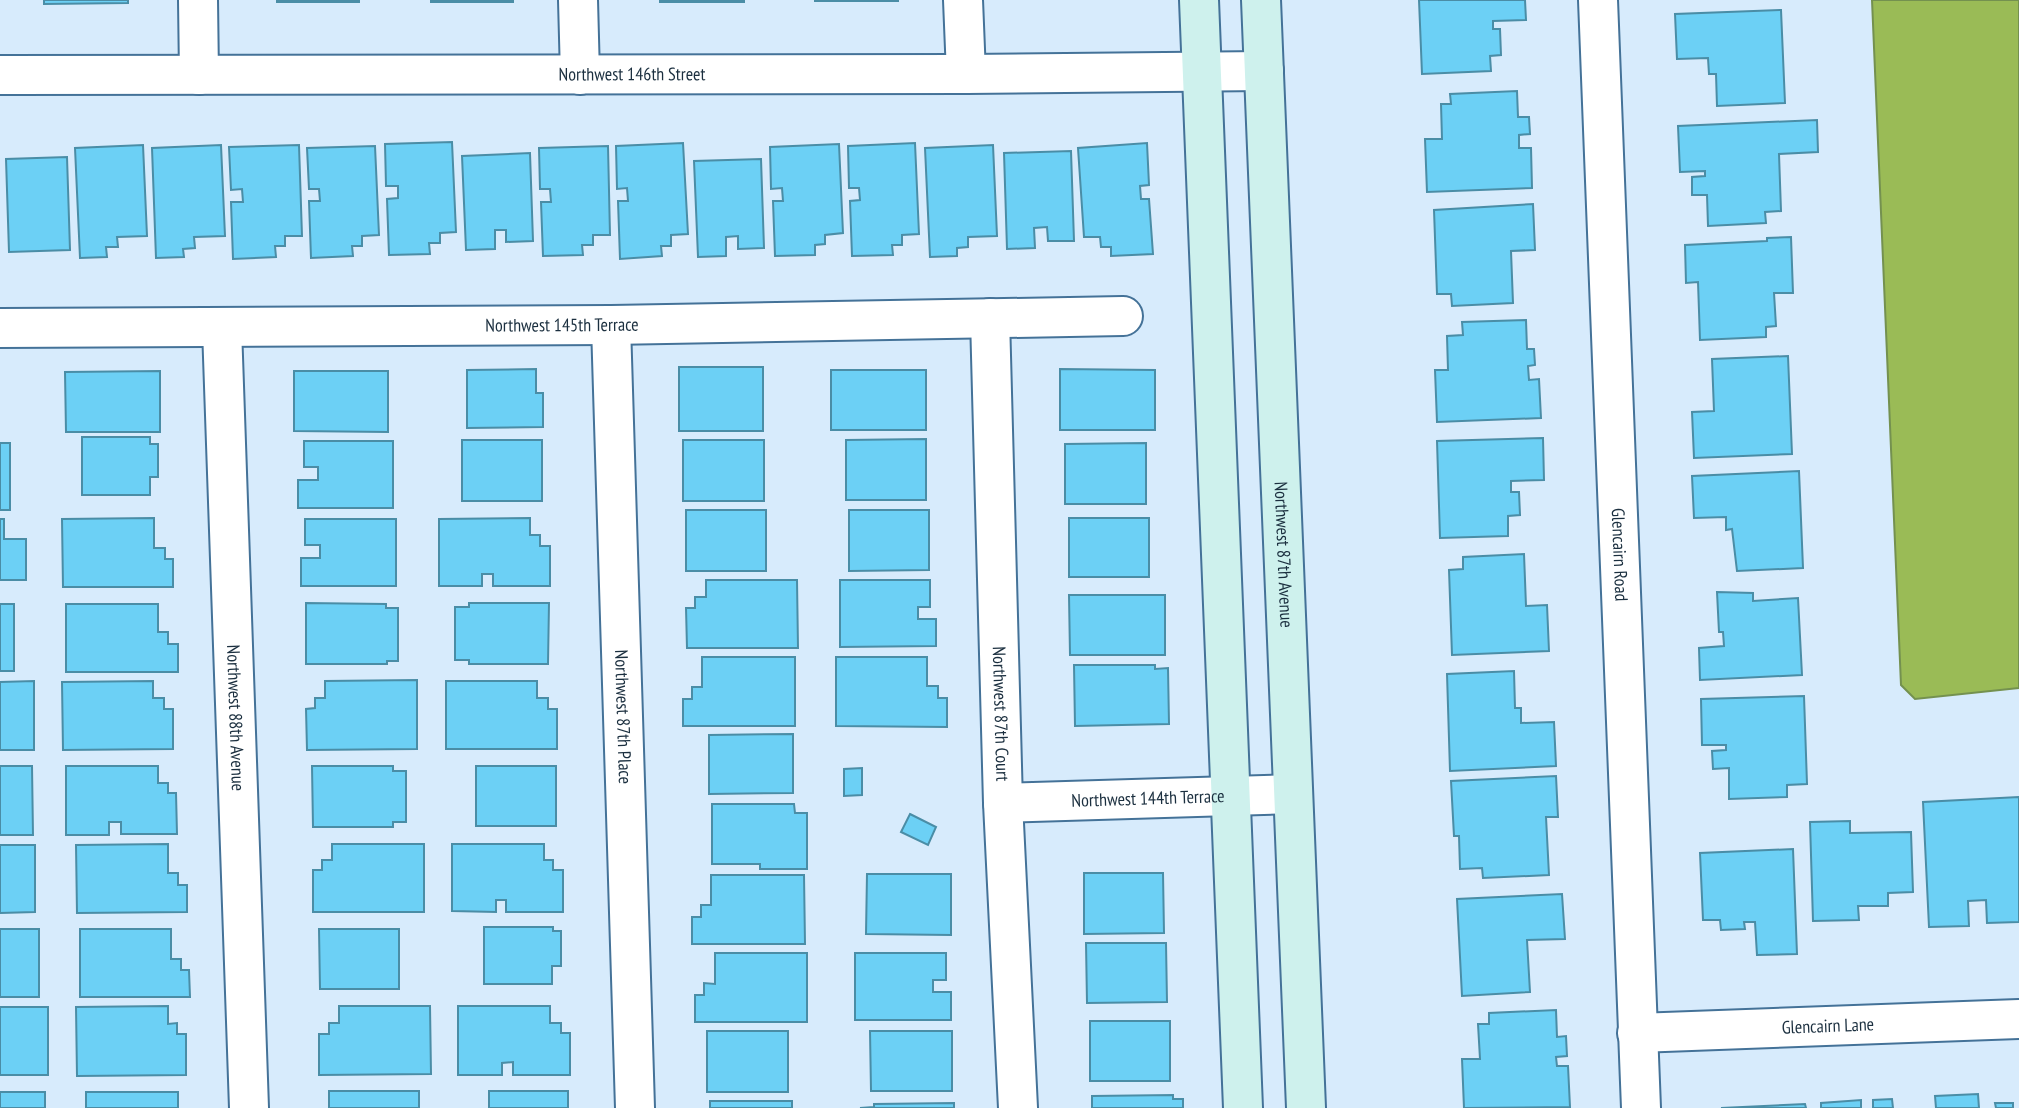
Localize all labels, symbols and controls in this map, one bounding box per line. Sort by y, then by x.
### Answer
street label: Northwest 146th Street [559,62,705,85]
street label: Northwest 145th Terrace [485,313,639,337]
street label: Northwest 87th Avenue [1270,481,1298,628]
street label: Glencairn Road [1607,507,1633,602]
street label: Northwest 88th Avenue [222,644,250,791]
street label: Northwest 87th Court [988,646,1014,782]
street label: Northwest 87th Place [610,649,637,784]
street label: Northwest 144th Terrace [1071,784,1225,812]
street label: Glencairn Lane [1781,1012,1874,1039]

